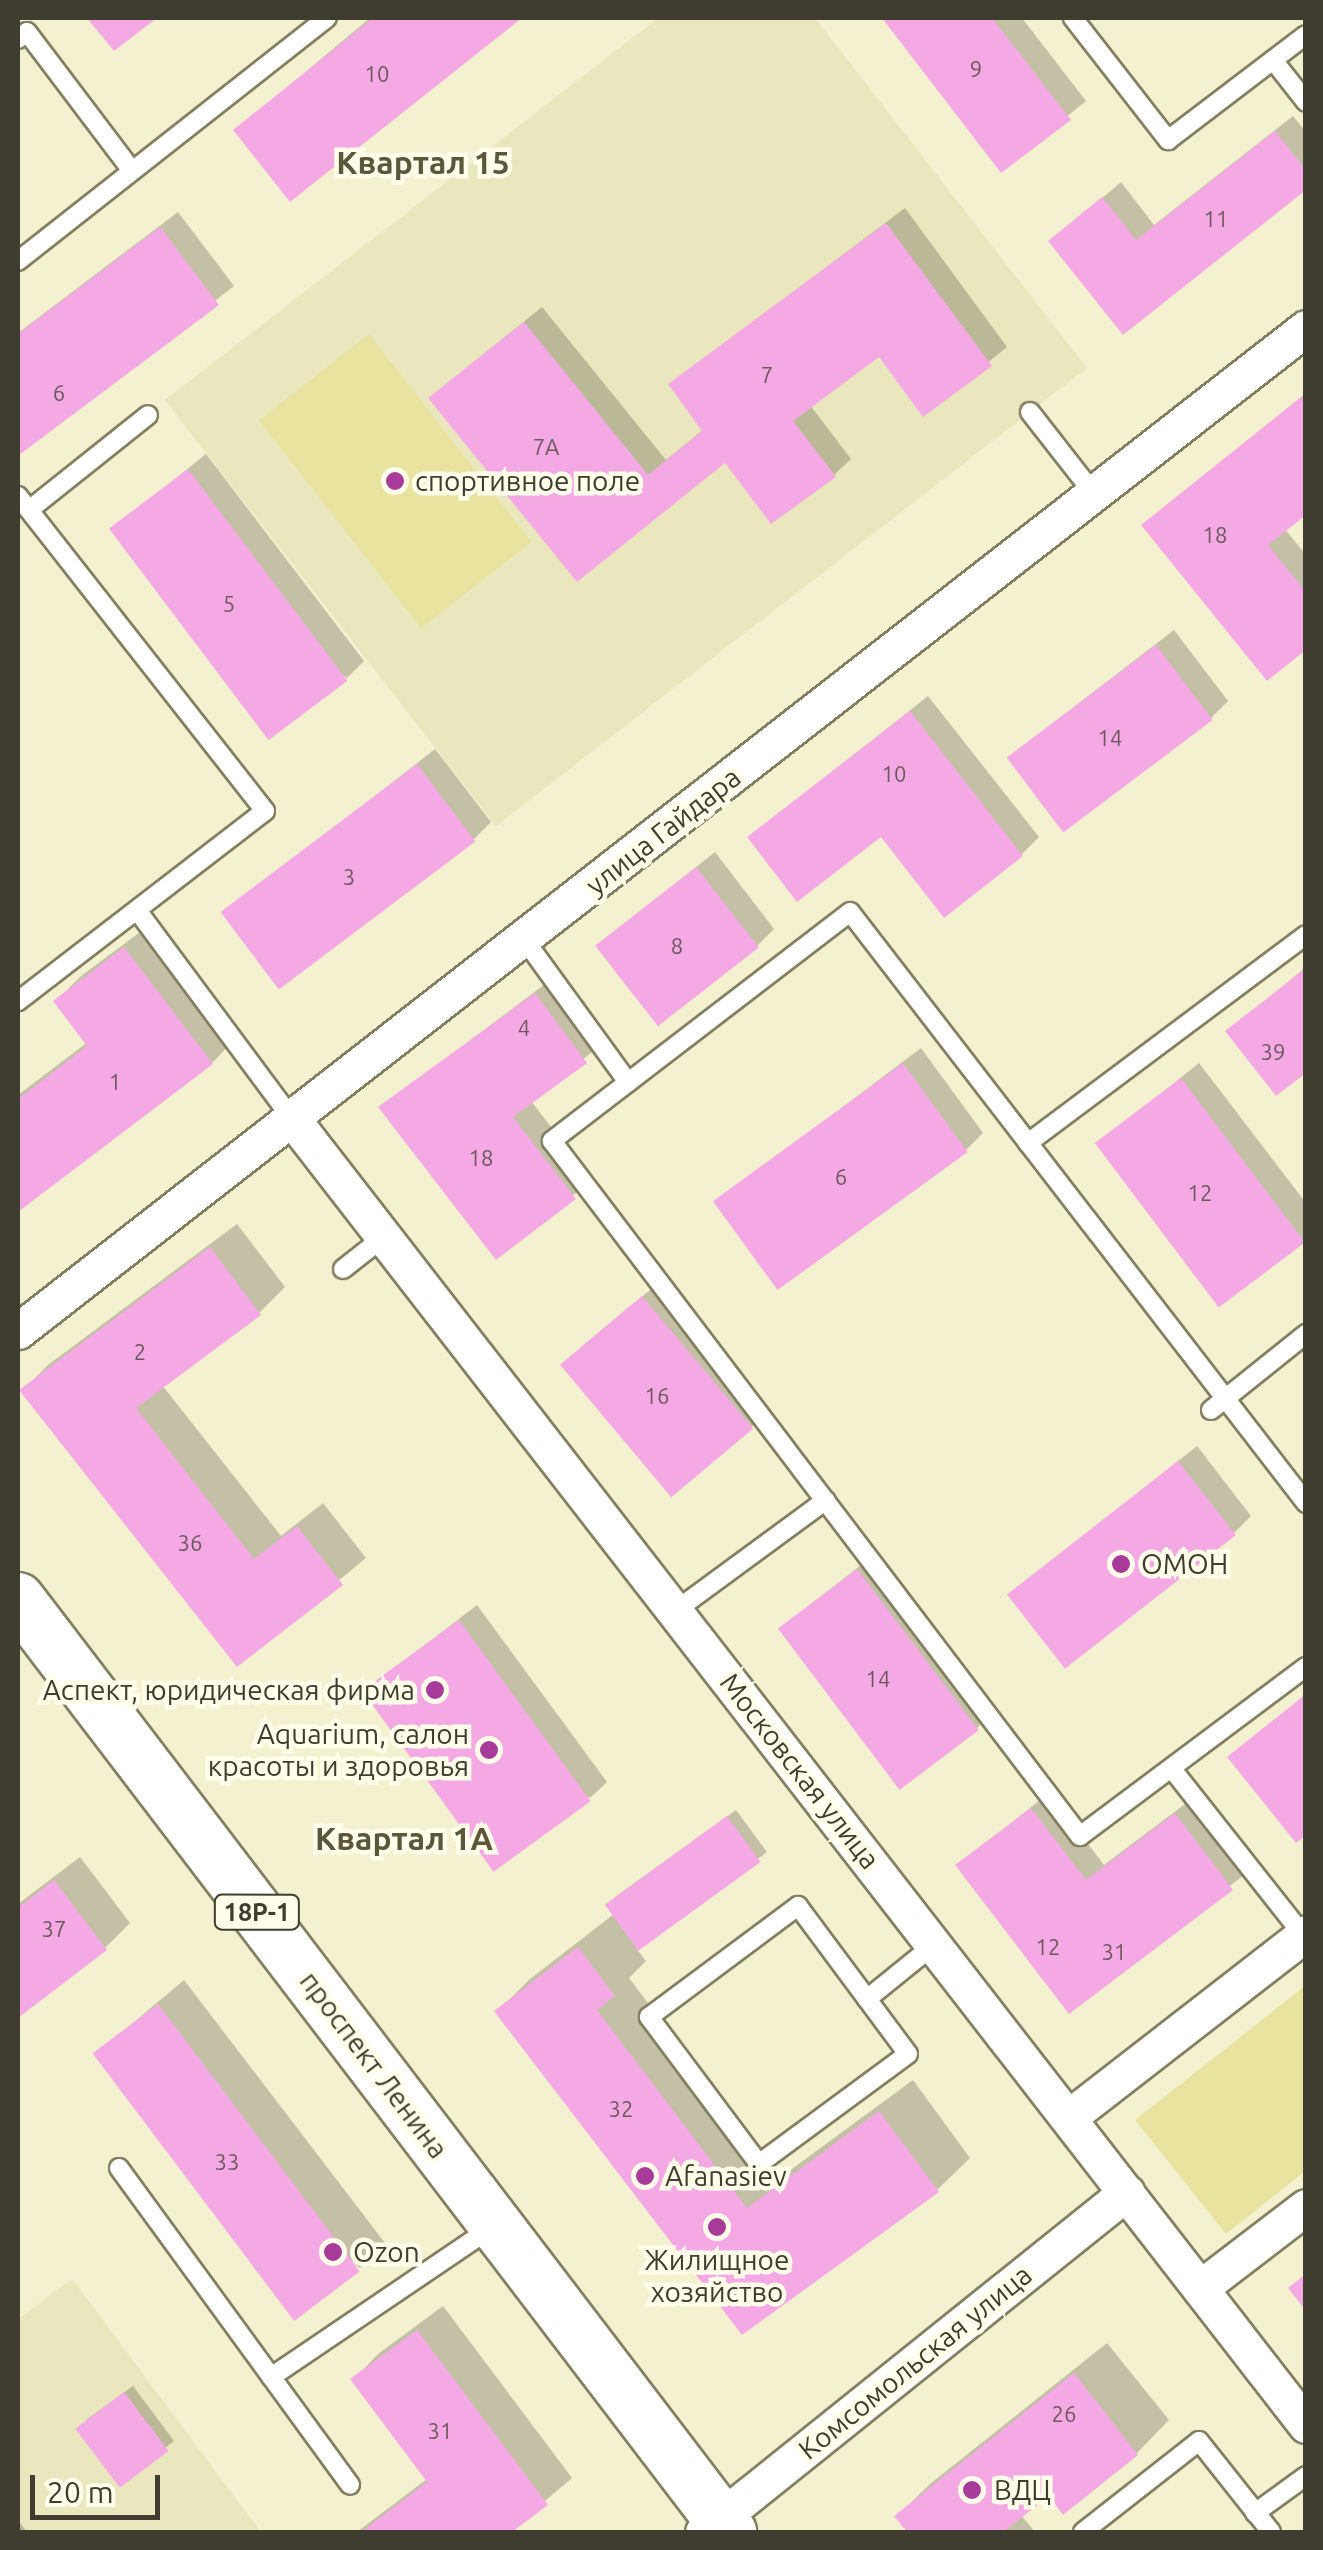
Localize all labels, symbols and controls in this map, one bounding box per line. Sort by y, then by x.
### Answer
house number: 9 [970,56,982,82]
house number: 10 [365,61,389,87]
district label: Квартал 15 [336,143,510,181]
house number: 11 [1204,206,1228,232]
house number: 7 [761,362,773,388]
house number: 6 [53,380,65,406]
house number: 7А [533,434,559,460]
place label: спортивное поле [415,464,640,498]
marker: спортивное поле [384,470,406,492]
house number: 18 [1203,522,1227,548]
house number: 5 [223,591,235,617]
house number: 14 [1098,725,1122,751]
street label: улица Гайдара [579,760,747,902]
house number: 10 [882,761,906,787]
house number: 3 [343,864,355,890]
house number: 8 [671,933,683,959]
house number: 4 [518,1015,530,1041]
house number: 39 [1261,1039,1285,1065]
house number: 1 [109,1069,121,1095]
house number: 18 [469,1145,493,1171]
house number: 6 [835,1164,847,1190]
house number: 12 [1188,1180,1212,1206]
house number: 2 [134,1339,146,1365]
house number: 16 [645,1383,669,1409]
house number: 36 [178,1530,202,1556]
place label: ОМОН [1141,1547,1228,1581]
marker: ОМОН [1110,1553,1132,1575]
street label: Московская улица [713,1666,887,1876]
house number: 14 [866,1666,890,1692]
place label: Аспект, юридическая фирма [43,1673,415,1707]
marker: Аспект, юридическая фирма [424,1679,446,1701]
place label: Aquarium, салон красоты и здоровья [208,1717,469,1783]
marker: Aquarium, салон красоты и здоровья [478,1739,500,1761]
district label: Квартал 1А [315,1819,493,1857]
road number: 18Р-1 [212,1892,302,1932]
house number: 37 [42,1916,66,1942]
house number: 12 [1036,1934,1060,1960]
house number: 31 [1102,1939,1126,1965]
street label: проспект Ленина [293,1965,455,2165]
house number: 32 [609,2096,633,2122]
house number: 33 [215,2149,239,2175]
place label: Afanasiev [665,2159,787,2193]
marker: Afanasiev [634,2165,656,2187]
marker: Жилищное хозяйство [706,2216,728,2238]
place label: Ozon [353,2235,420,2269]
marker: Ozon [322,2241,344,2263]
place label: Жилищное хозяйство [645,2243,789,2309]
street label: Комсомольская улица [792,2258,1038,2466]
house number: 26 [1052,2401,1076,2427]
house number: 31 [428,2418,452,2444]
scale bar [35,2455,165,2517]
place label: ВДЦ [994,2473,1051,2507]
text: 20 m [47,2475,114,2509]
marker: ВДЦ [959,2477,985,2503]

